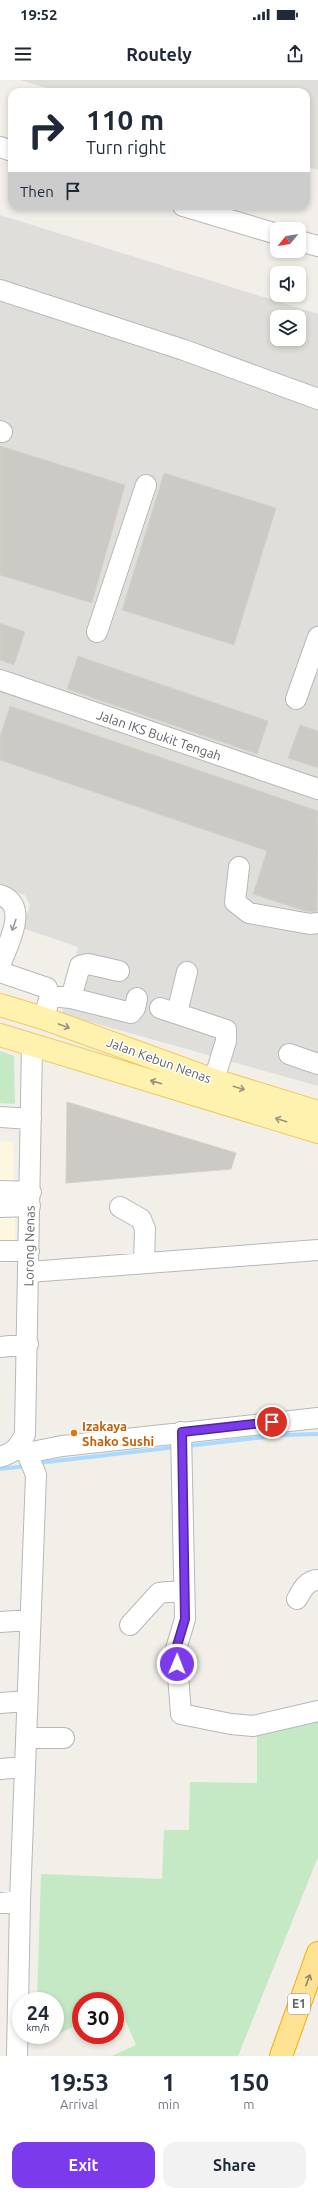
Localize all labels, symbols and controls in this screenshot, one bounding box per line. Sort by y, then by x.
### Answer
text: 19:52 [20,6,58,23]
icon: menu [12,43,34,65]
icon: share [284,43,306,65]
text: Routely [126,44,192,64]
icon: right [20,104,72,156]
text: 110 m [86,104,164,135]
text: Turn right [86,137,166,157]
icon: arrive [62,180,84,202]
text: Then [20,183,54,200]
north arrow [270,222,306,258]
map controls [270,222,306,346]
button: sound [270,266,306,302]
button: layers [270,310,306,346]
street label: Jalan IKS Bukit Tengah [95,707,223,763]
one-way arrow [10,919,17,932]
one-way arrow [57,1022,69,1030]
street label: Jalan Kebun Nenas [105,1035,213,1086]
one-way arrow [150,1078,163,1085]
one-way arrow [232,1085,245,1092]
one-way arrow [275,1116,288,1123]
street label: Lorong Nenas [21,1205,37,1287]
pin [255,1405,289,1439]
icon: arrive [261,1411,283,1433]
place label: Izakaya Shako Sushi [82,1419,154,1448]
marker: Izakaya Shako Sushi [69,1428,79,1438]
position arrow [156,1643,198,1685]
one-way arrow [305,1974,313,1986]
speed limit sign: 30 [72,1992,124,2044]
road number: E1 [288,1994,310,2014]
text: 24 [27,2001,49,2024]
text: km/h [26,2022,50,2033]
text: 19:53 [49,2069,109,2096]
text: 1 [162,2069,175,2096]
text: 150 [229,2069,269,2096]
text: Arrival [60,2097,98,2111]
text: min [158,2097,180,2111]
text: m [243,2097,254,2111]
button: Exit [12,2142,155,2188]
button: Share [163,2142,306,2188]

